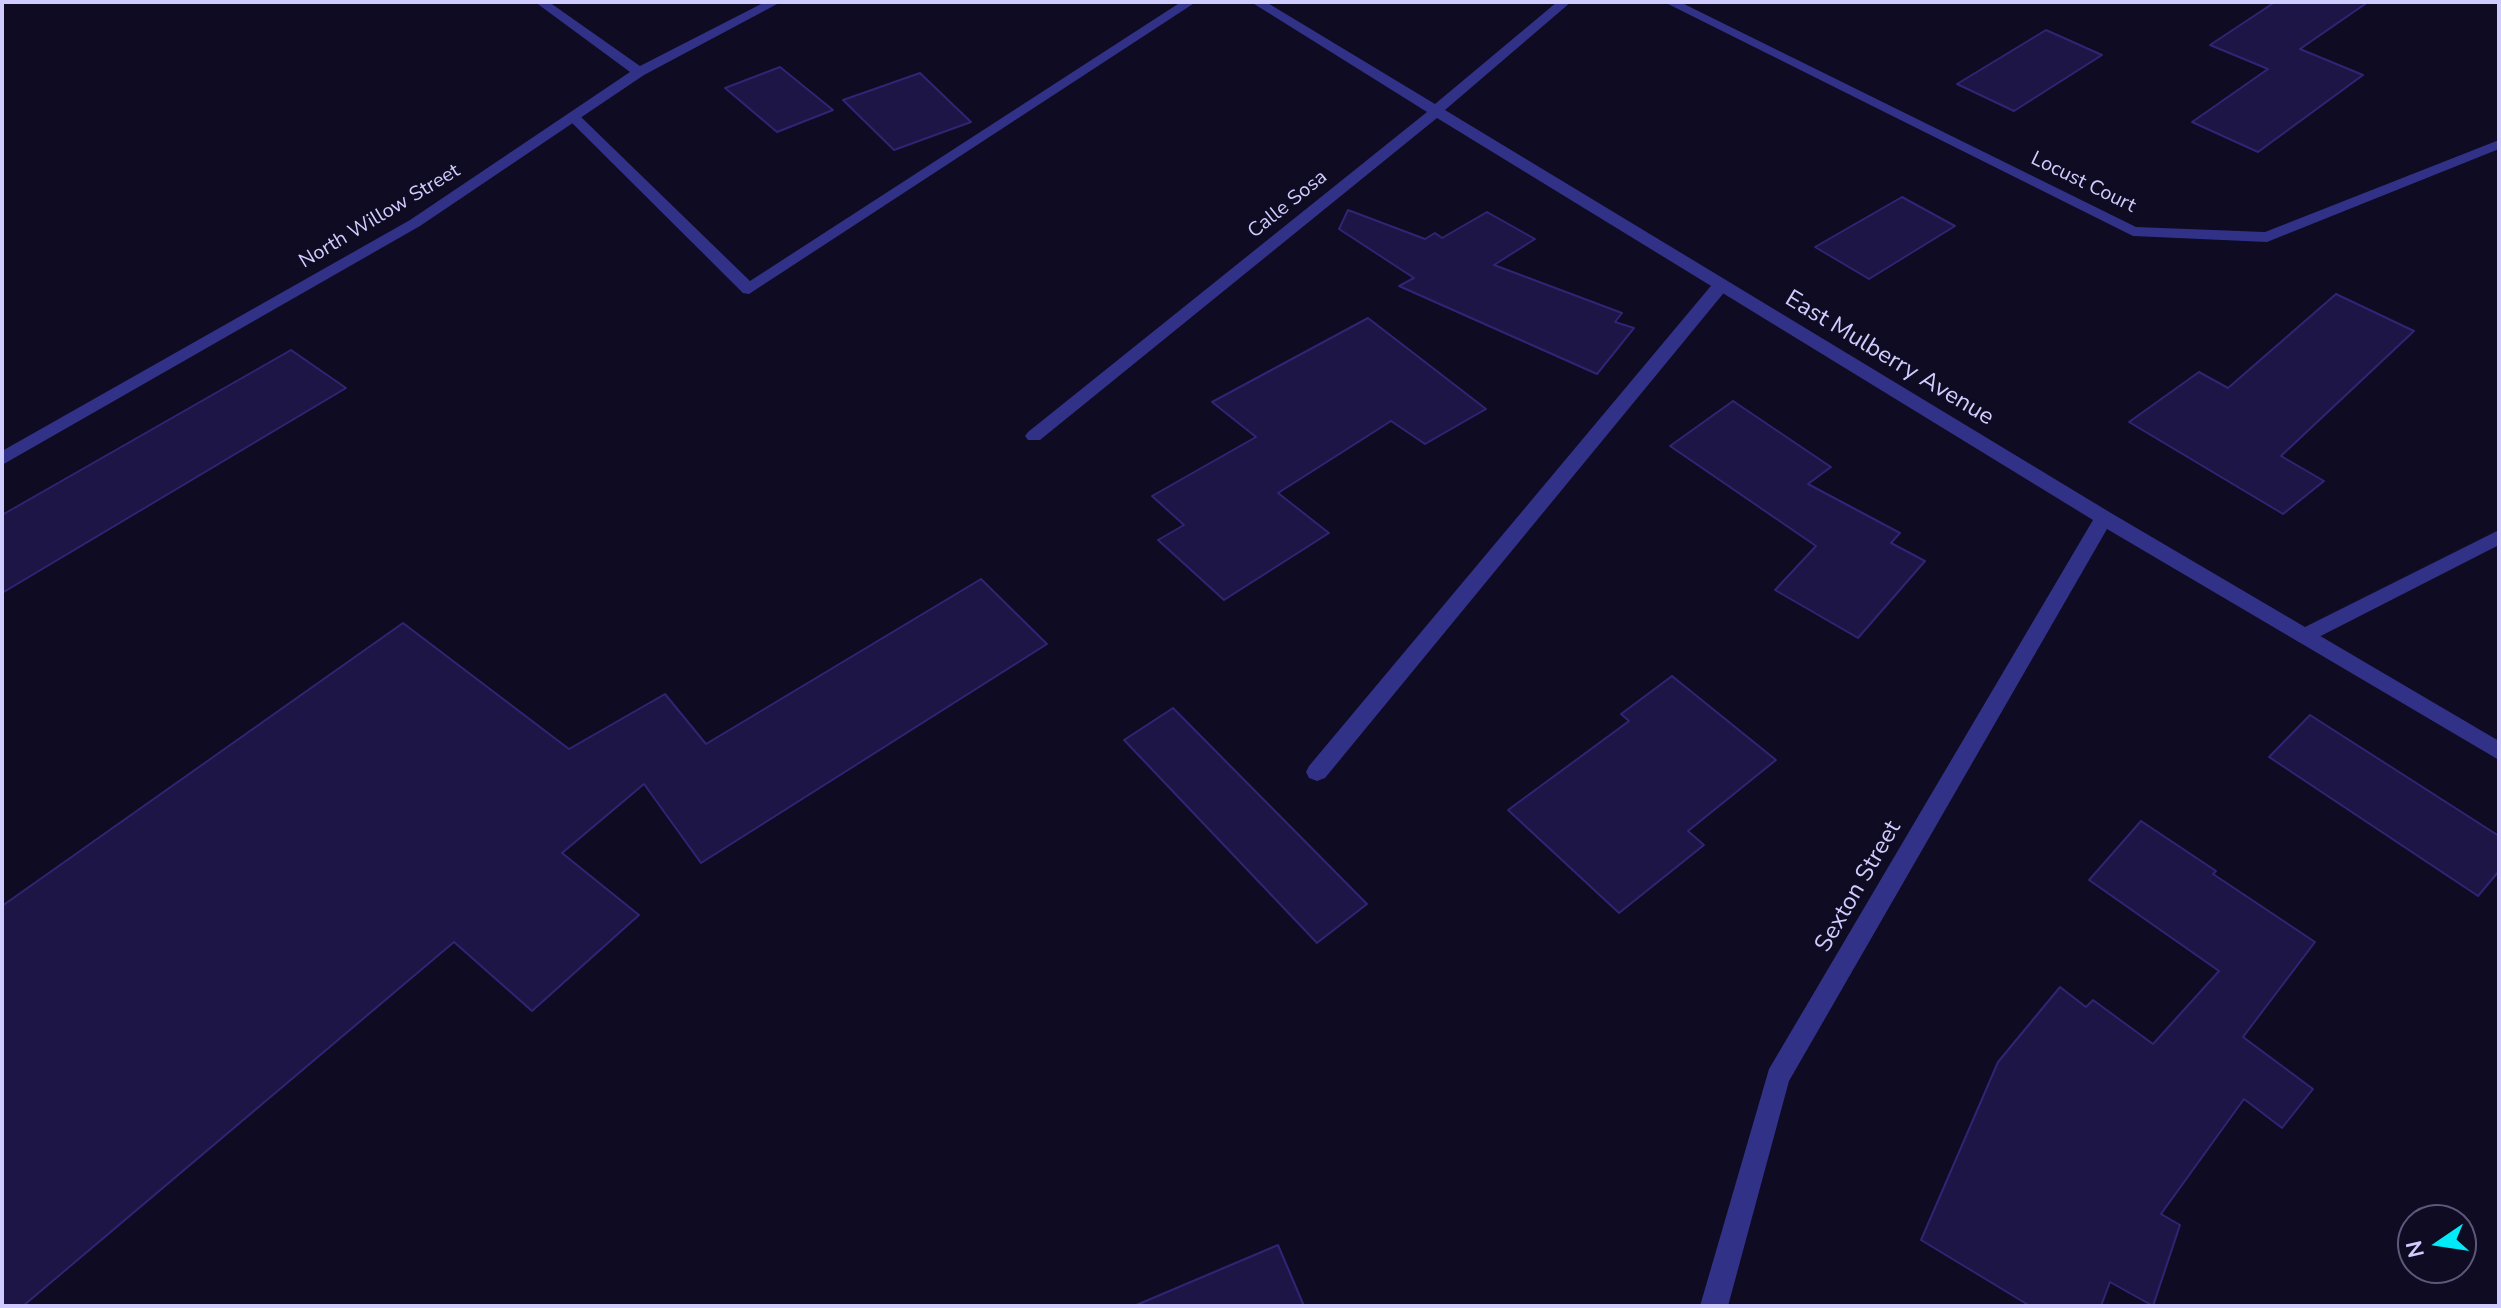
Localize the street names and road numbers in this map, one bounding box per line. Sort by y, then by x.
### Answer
street label: Locust Court [2027,147,2139,219]
street label: North Willow Street [295,160,465,274]
street label: Calle Sosa [1244,166,1332,244]
street label: East Mulberry Avenue [1779,285,1999,433]
street label: Sexton Street [1810,816,1908,958]

